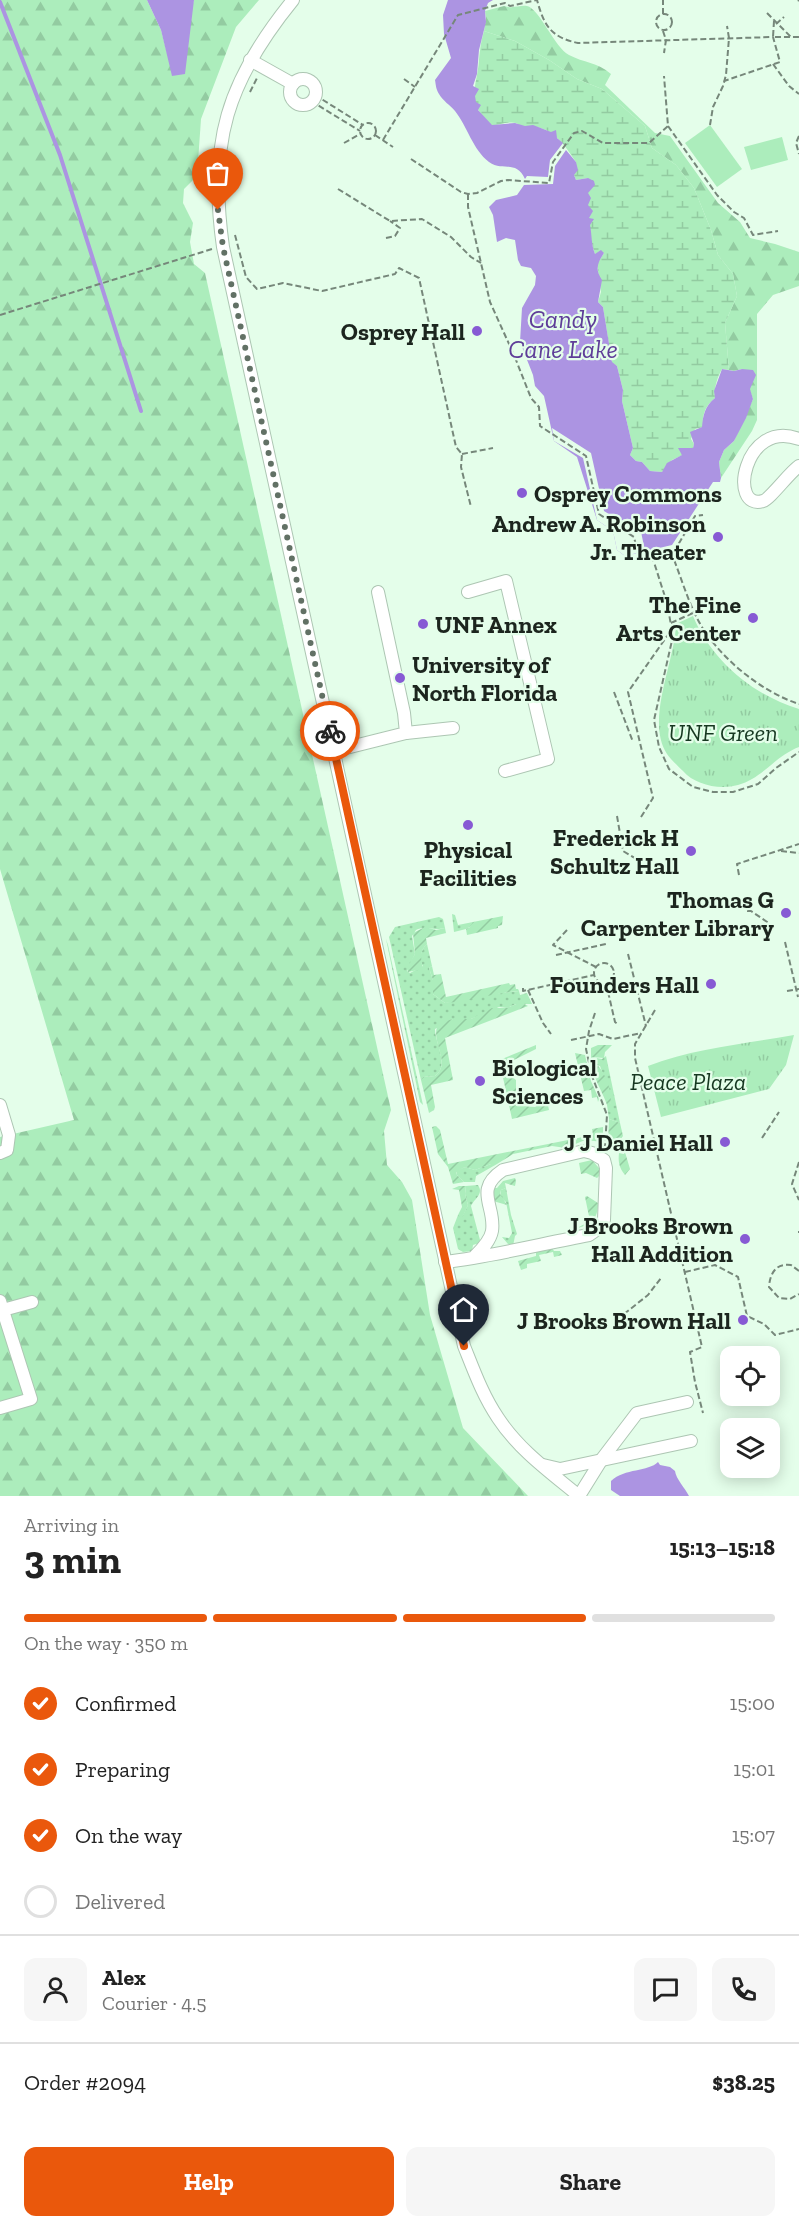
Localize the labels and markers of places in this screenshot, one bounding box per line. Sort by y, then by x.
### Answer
pin [192,148,243,210]
place label: Osprey Hall [341,317,465,346]
marker: Osprey Hall [470,324,484,338]
place label: Osprey Commons [534,479,722,508]
marker: Osprey Commons [515,486,529,500]
place label: Andrew A. Robinson Jr. Theater [492,509,706,566]
marker: Andrew A. Robinson Jr. Theater [711,530,725,544]
place label: The Fine Arts Center [616,590,741,647]
place label: UNF Annex [435,610,557,639]
marker: The Fine Arts Center [746,611,760,625]
marker: UNF Annex [416,617,430,631]
place label: University of North Florida [412,650,557,707]
marker: University of North Florida [393,671,407,685]
marker: Physical Facilities [461,818,475,832]
place label: Frederick H Schultz Hall [550,823,679,880]
place label: Physical Facilities [419,835,517,892]
marker: Frederick H Schultz Hall [684,844,698,858]
place label: Thomas G Carpenter Library [581,885,774,942]
marker: Thomas G Carpenter Library [779,906,793,920]
place label: Founders Hall [550,970,699,999]
marker: Founders Hall [704,977,718,991]
place label: Biological Sciences [492,1053,597,1110]
marker: Biological Sciences [473,1074,487,1088]
place label: J J Daniel Hall [564,1128,713,1157]
marker: J J Daniel Hall [718,1135,732,1149]
place label: J Brooks Brown Hall Addition [567,1211,733,1268]
marker: J Brooks Brown Hall Addition [738,1232,752,1246]
pin [438,1284,489,1346]
place label: J Brooks Brown Hall [517,1306,731,1335]
marker: J Brooks Brown Hall [736,1313,750,1327]

